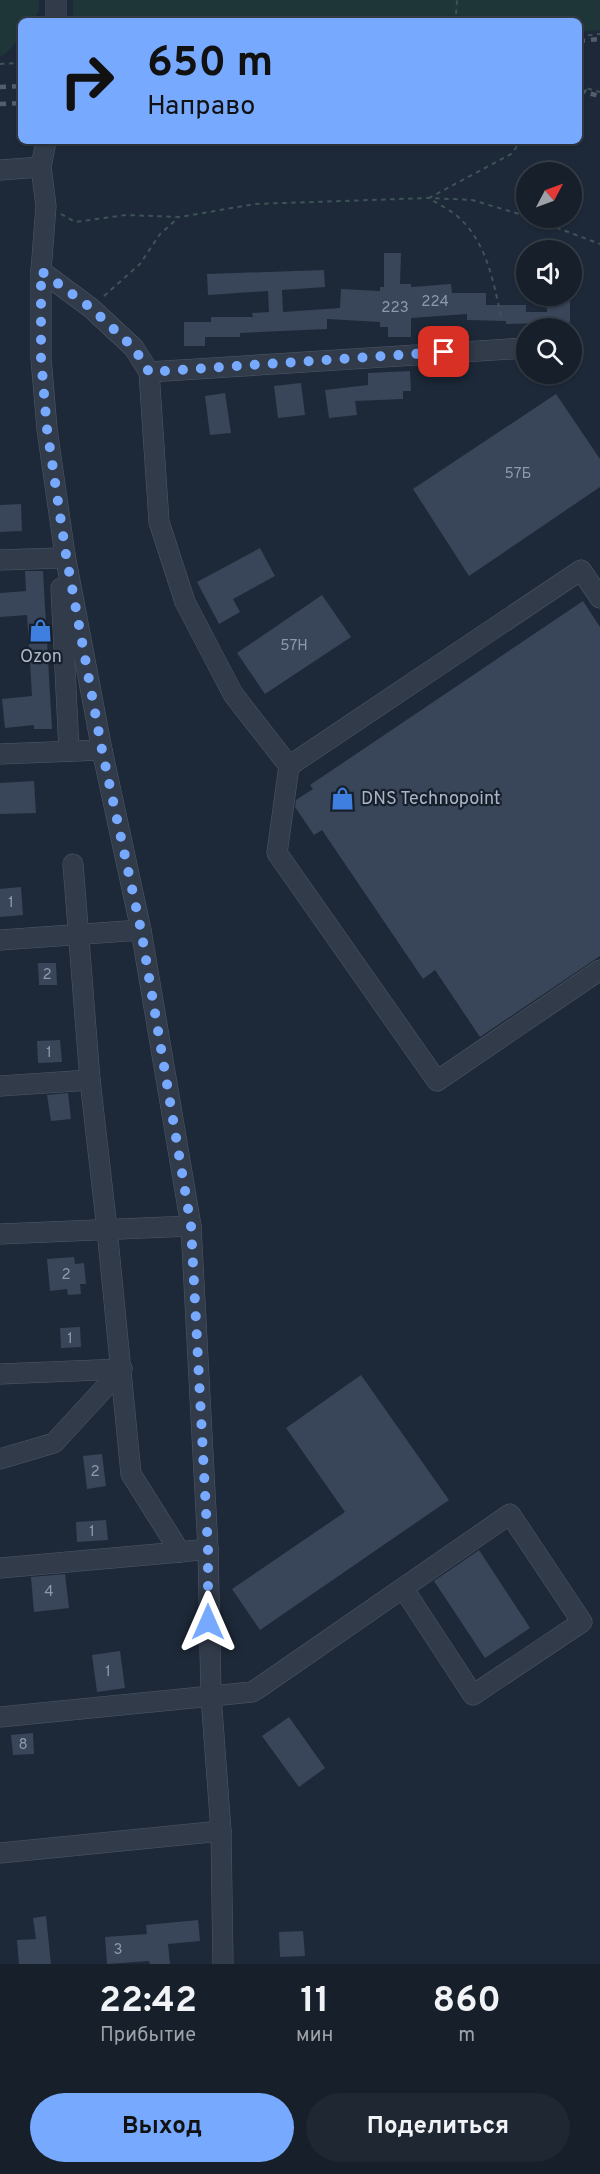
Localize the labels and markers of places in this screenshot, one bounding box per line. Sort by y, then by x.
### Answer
pin [418,326,469,377]
shop icon: Ozon [28,617,54,643]
place label: Ozon [20,646,62,669]
shop icon: DNS Technopoint [330,785,356,811]
place label: DNS Technopoint [361,788,501,811]

